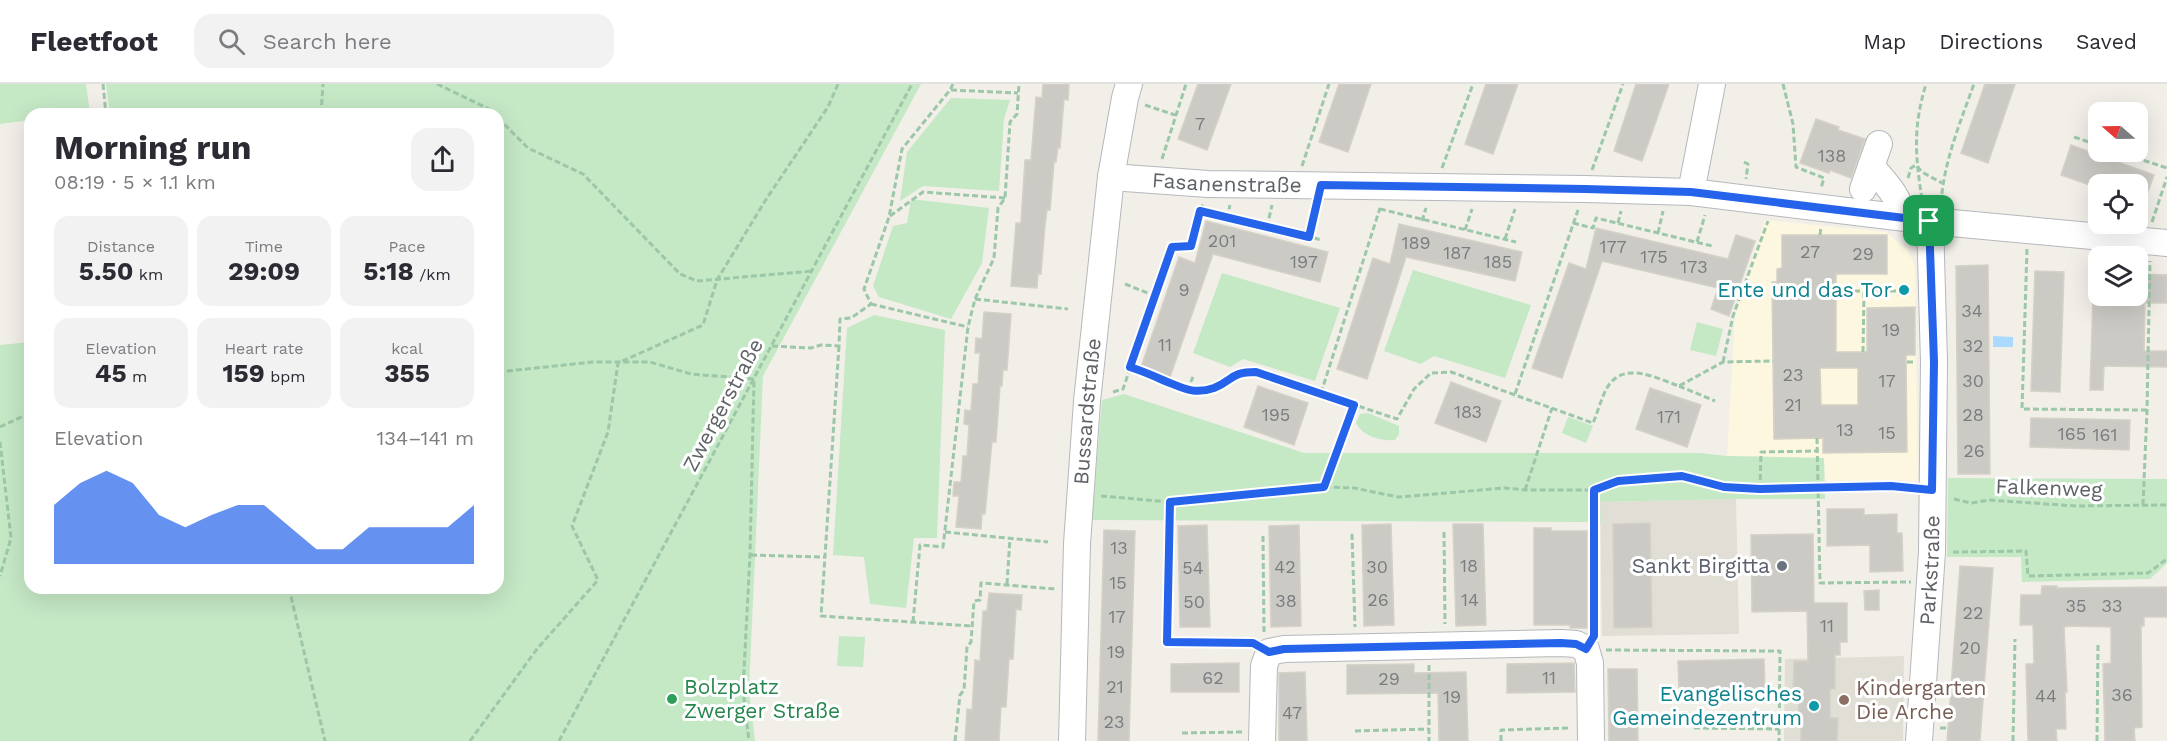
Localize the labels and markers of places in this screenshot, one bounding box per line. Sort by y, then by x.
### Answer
pin [1903,195,1954,246]
place label: Ente und das Tor [1717,277,1892,302]
marker: Ente und das Tor [1897,283,1911,297]
place label: Sankt Birgitta [1632,553,1770,578]
marker: Sankt Birgitta [1775,559,1789,573]
place label: Bolzplatz Zwerger Straße [684,674,840,723]
place label: Kindergarten Die Arche [1856,675,1987,724]
place label: Evangelisches Gemeindezentrum [1612,681,1802,730]
marker: Bolzplatz Zwerger Straße [665,692,679,706]
marker: Kindergarten Die Arche [1837,693,1851,707]
marker: Evangelisches Gemeindezentrum [1807,699,1821,713]

